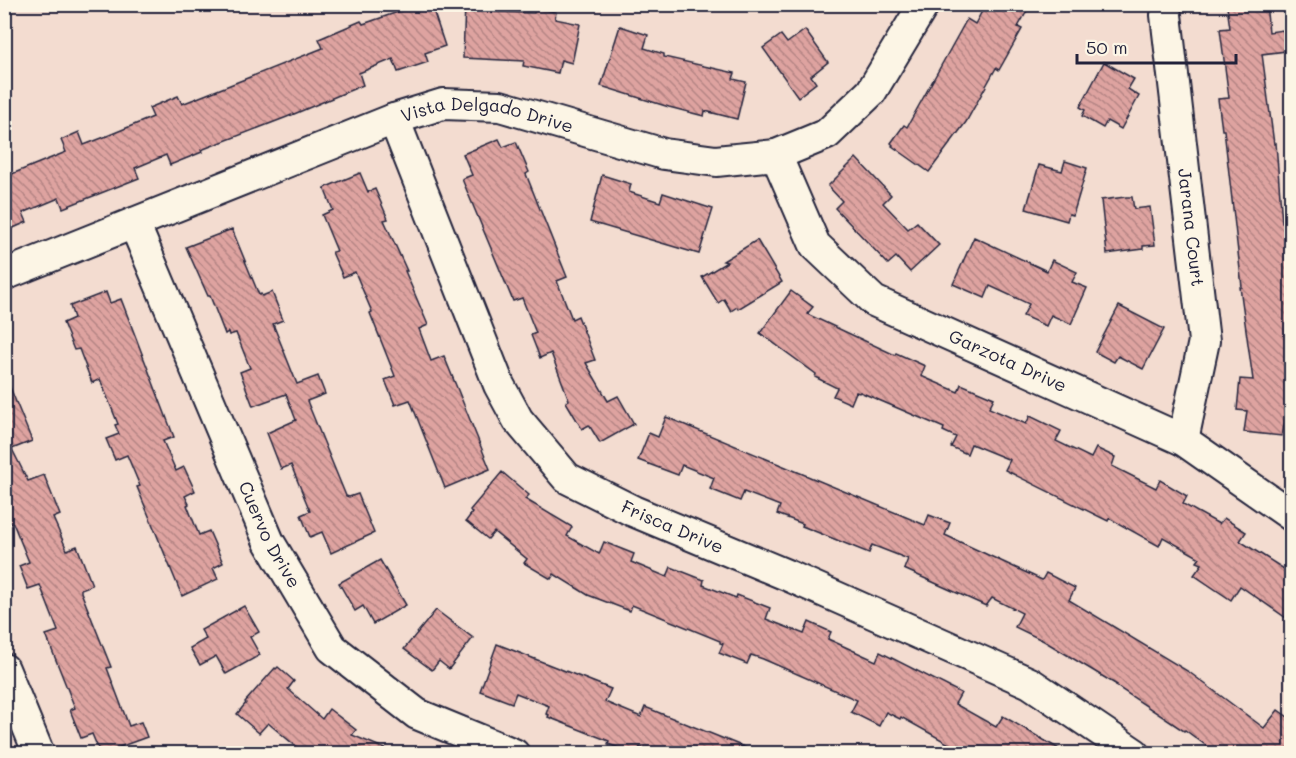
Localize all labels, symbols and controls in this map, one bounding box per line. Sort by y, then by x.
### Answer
scale bar [1077,27,1236,65]
text: 50 m [1086,35,1128,59]
street label: Vista Delgado Drive [398,91,576,138]
street label: Jarana Court [1173,167,1211,288]
street label: Garzota Drive [945,323,1071,397]
street label: Cuervo Drive [234,477,307,592]
street label: Frisca Drive [618,494,727,558]

